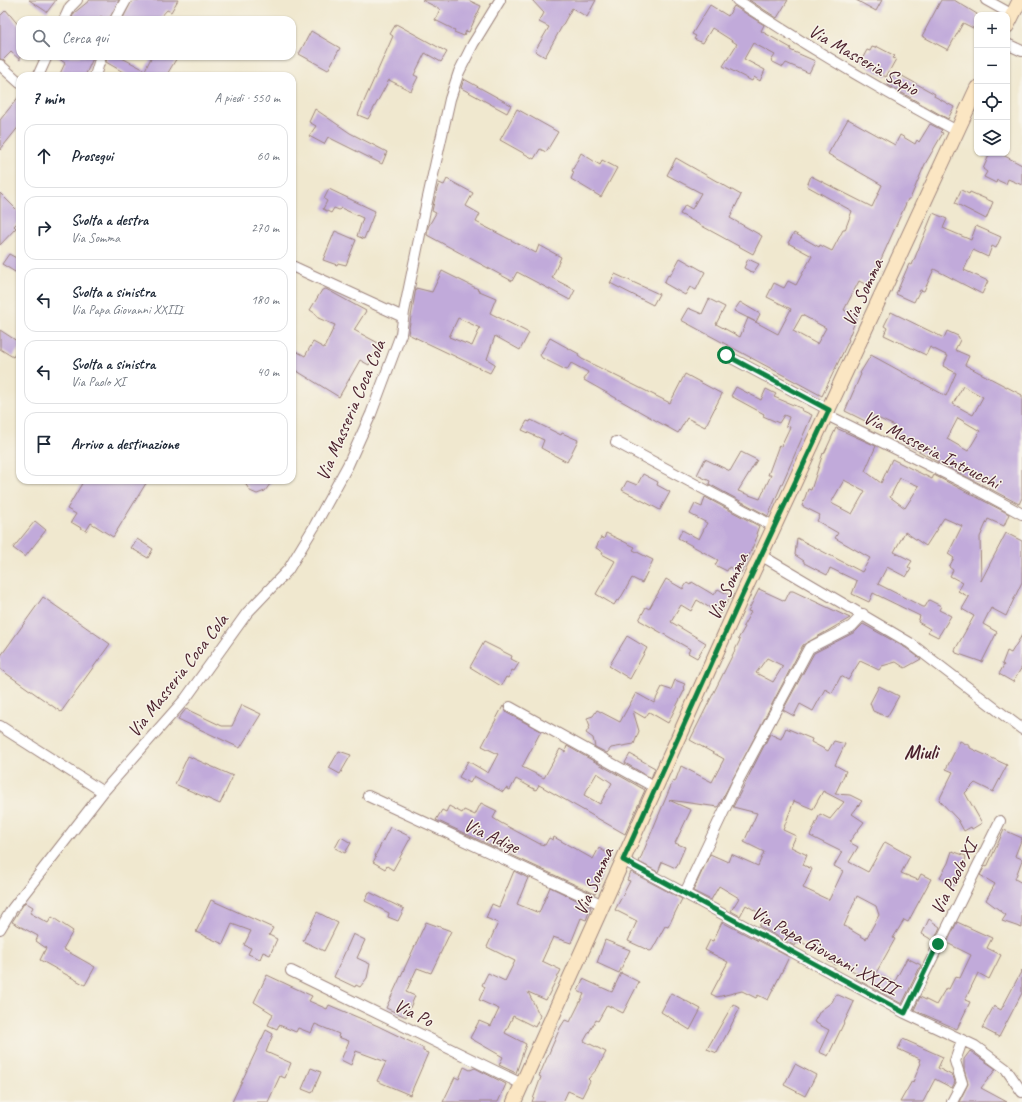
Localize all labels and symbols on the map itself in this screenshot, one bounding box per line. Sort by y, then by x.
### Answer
street label: Via Masseria Sapio [804,19,924,102]
street label: Via Somma [837,253,890,330]
street label: Via Masseria Coca Cola [310,335,392,484]
route start [717,346,735,364]
street label: Via Masseria Intrucchi [859,405,1006,496]
street label: Via Somma [702,547,755,624]
street label: Via Masseria Coca Cola [122,608,235,742]
district label: Miuli [904,740,941,765]
street label: Via Adige [460,813,525,860]
street label: Via Paolo XI [925,833,985,918]
street label: Via Somma [568,842,620,919]
street label: Via Papa Giovanni XXIII [747,901,906,1003]
route end [929,935,947,953]
street label: Via Po [390,993,438,1033]

